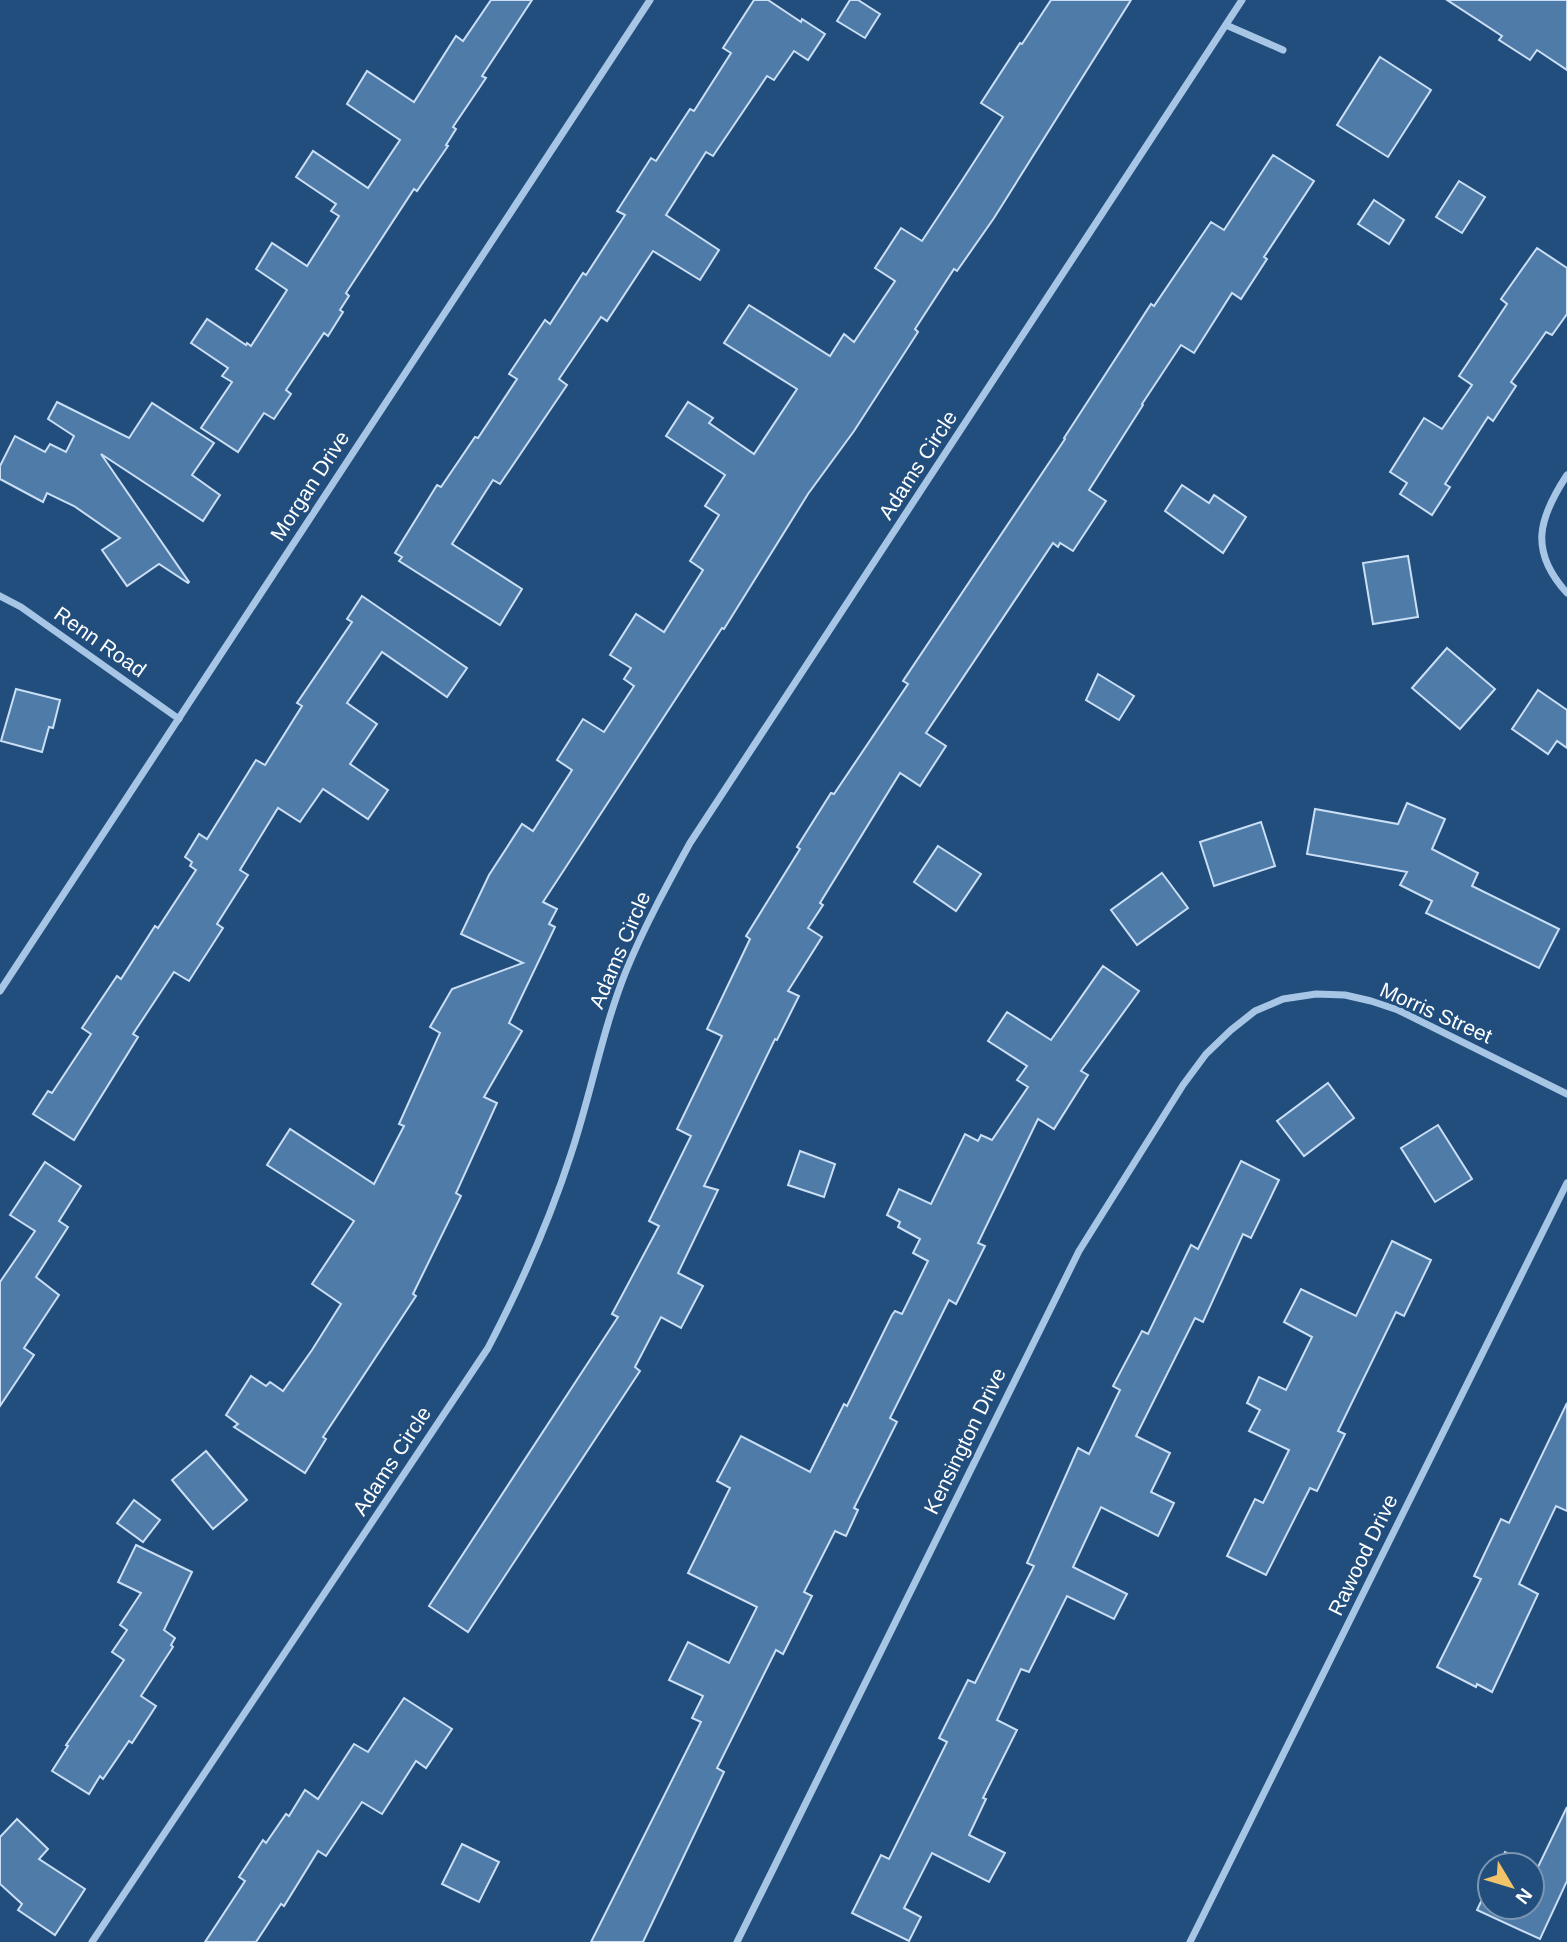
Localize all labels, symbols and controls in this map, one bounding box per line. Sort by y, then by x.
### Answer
street label: Adams Circle [874,406,961,523]
street label: Morgan Drive [266,427,354,545]
street label: Renn Road [50,602,150,681]
street label: Adams Circle [585,888,655,1012]
street label: Morris Street [1377,978,1496,1048]
street label: Kensington Drive [919,1364,1010,1518]
street label: Adams Circle [348,1402,435,1519]
street label: Rawood Drive [1323,1490,1402,1619]
north arrow [1476,1851,1546,1921]
text: N [1512,1884,1537,1908]

